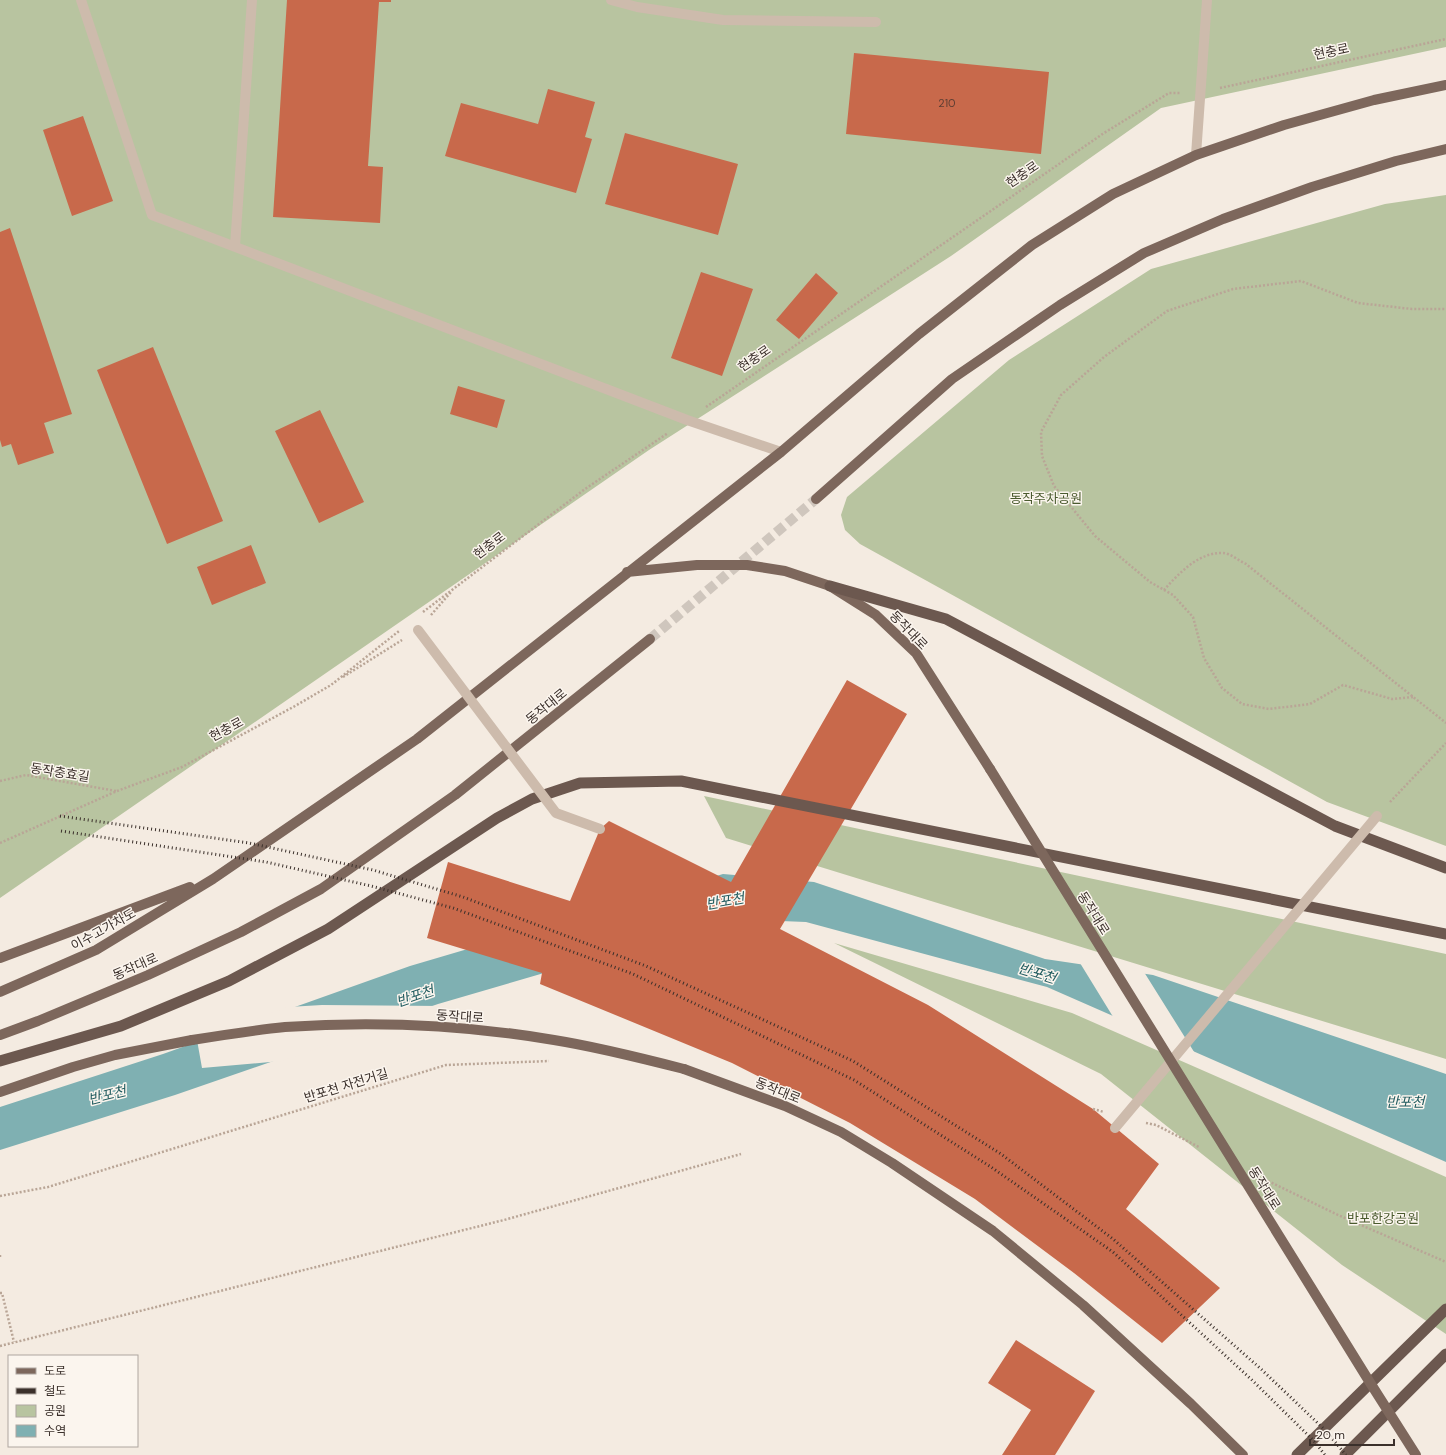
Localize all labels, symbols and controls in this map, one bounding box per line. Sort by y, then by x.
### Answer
street label: 현충로 [1312,39,1350,64]
house number: 210 [938,96,956,110]
street label: 현충로 [1003,157,1042,191]
street label: 현충로 [735,341,774,375]
park label: 동작주차공원 [1010,490,1082,507]
street label: 현충로 [470,528,509,563]
street label: 동작대로 [886,607,931,653]
street label: 동작대로 [522,685,570,728]
street label: 현충로 [206,713,246,745]
street label: 동작충효길 [29,759,91,786]
street label: 동작대로 [1074,888,1113,938]
water label: 반포천 [704,889,747,913]
street label: 이수고가차도 [68,905,139,954]
street label: 동작대로 [110,949,161,984]
water label: 반포천 [1016,959,1059,988]
water label: 반포천 [394,981,437,1011]
street label: 동작대로 [436,1006,484,1027]
street label: 반포천 자전거길 [302,1065,390,1106]
street label: 동작대로 [752,1074,803,1107]
water label: 반포천 [86,1081,129,1108]
water label: 반포천 [1386,1093,1425,1111]
street label: 동작대로 [1245,1163,1284,1213]
park label: 반포한강공원 [1347,1210,1419,1227]
legend [8,1355,138,1447]
text: 도로 [44,1363,66,1379]
text: 철도 [44,1383,66,1399]
text: 공원 [44,1403,66,1419]
scale bar [1310,1421,1394,1447]
text: 수역 [44,1423,66,1439]
text: 20 m [1316,1427,1345,1443]

